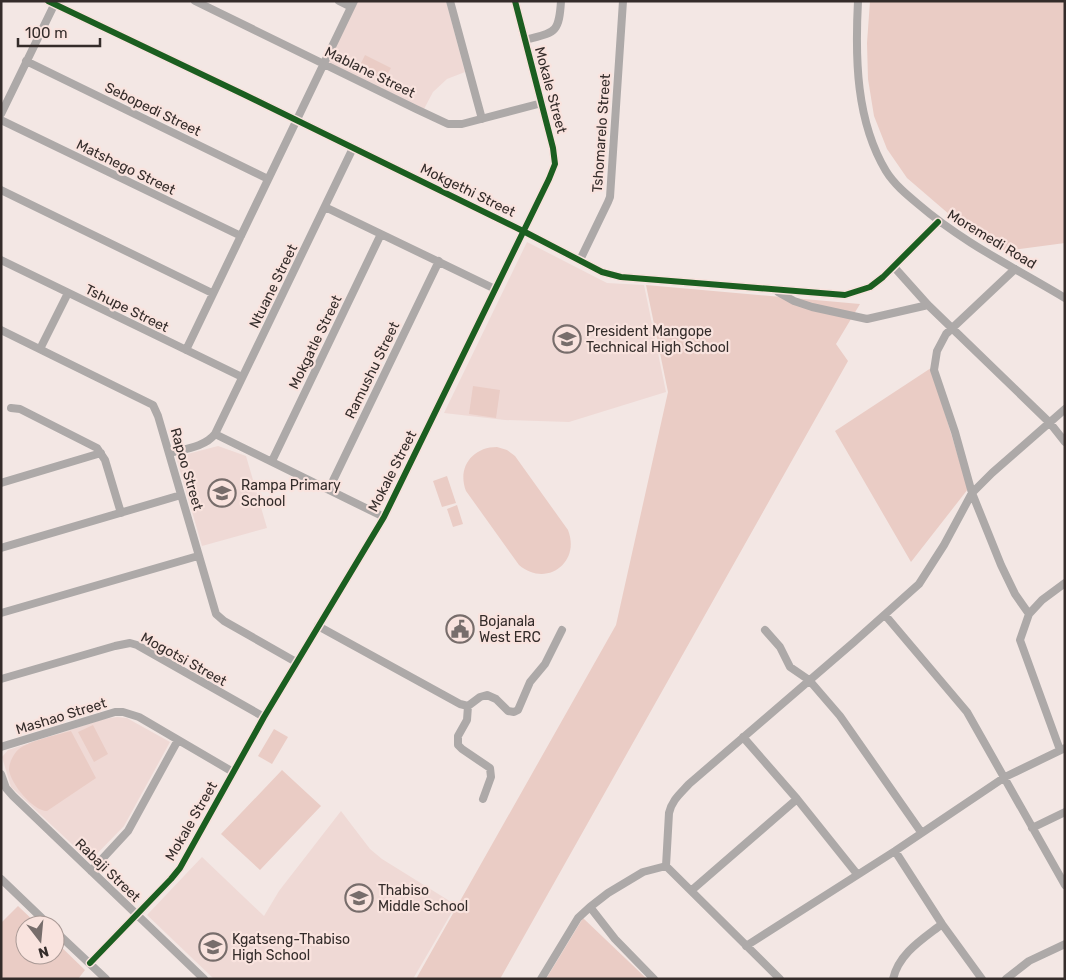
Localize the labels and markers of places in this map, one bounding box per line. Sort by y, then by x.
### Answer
place label: President Mangope Technical High School [586,323,729,356]
school or university icon: President Mangope Technical High School [552,324,582,354]
place label: Rampa Primary School [241,477,341,510]
school or university icon: Rampa Primary School [207,478,237,508]
place label: Bojanala West ERC [479,613,541,646]
public building icon: Bojanala West ERC [445,614,475,644]
place label: Thabiso Middle School [378,882,468,915]
school or university icon: Thabiso Middle School [344,883,374,913]
place label: Kgatseng-Thabiso High School [232,931,350,964]
school or university icon: Kgatseng-Thabiso High School [198,932,228,962]

